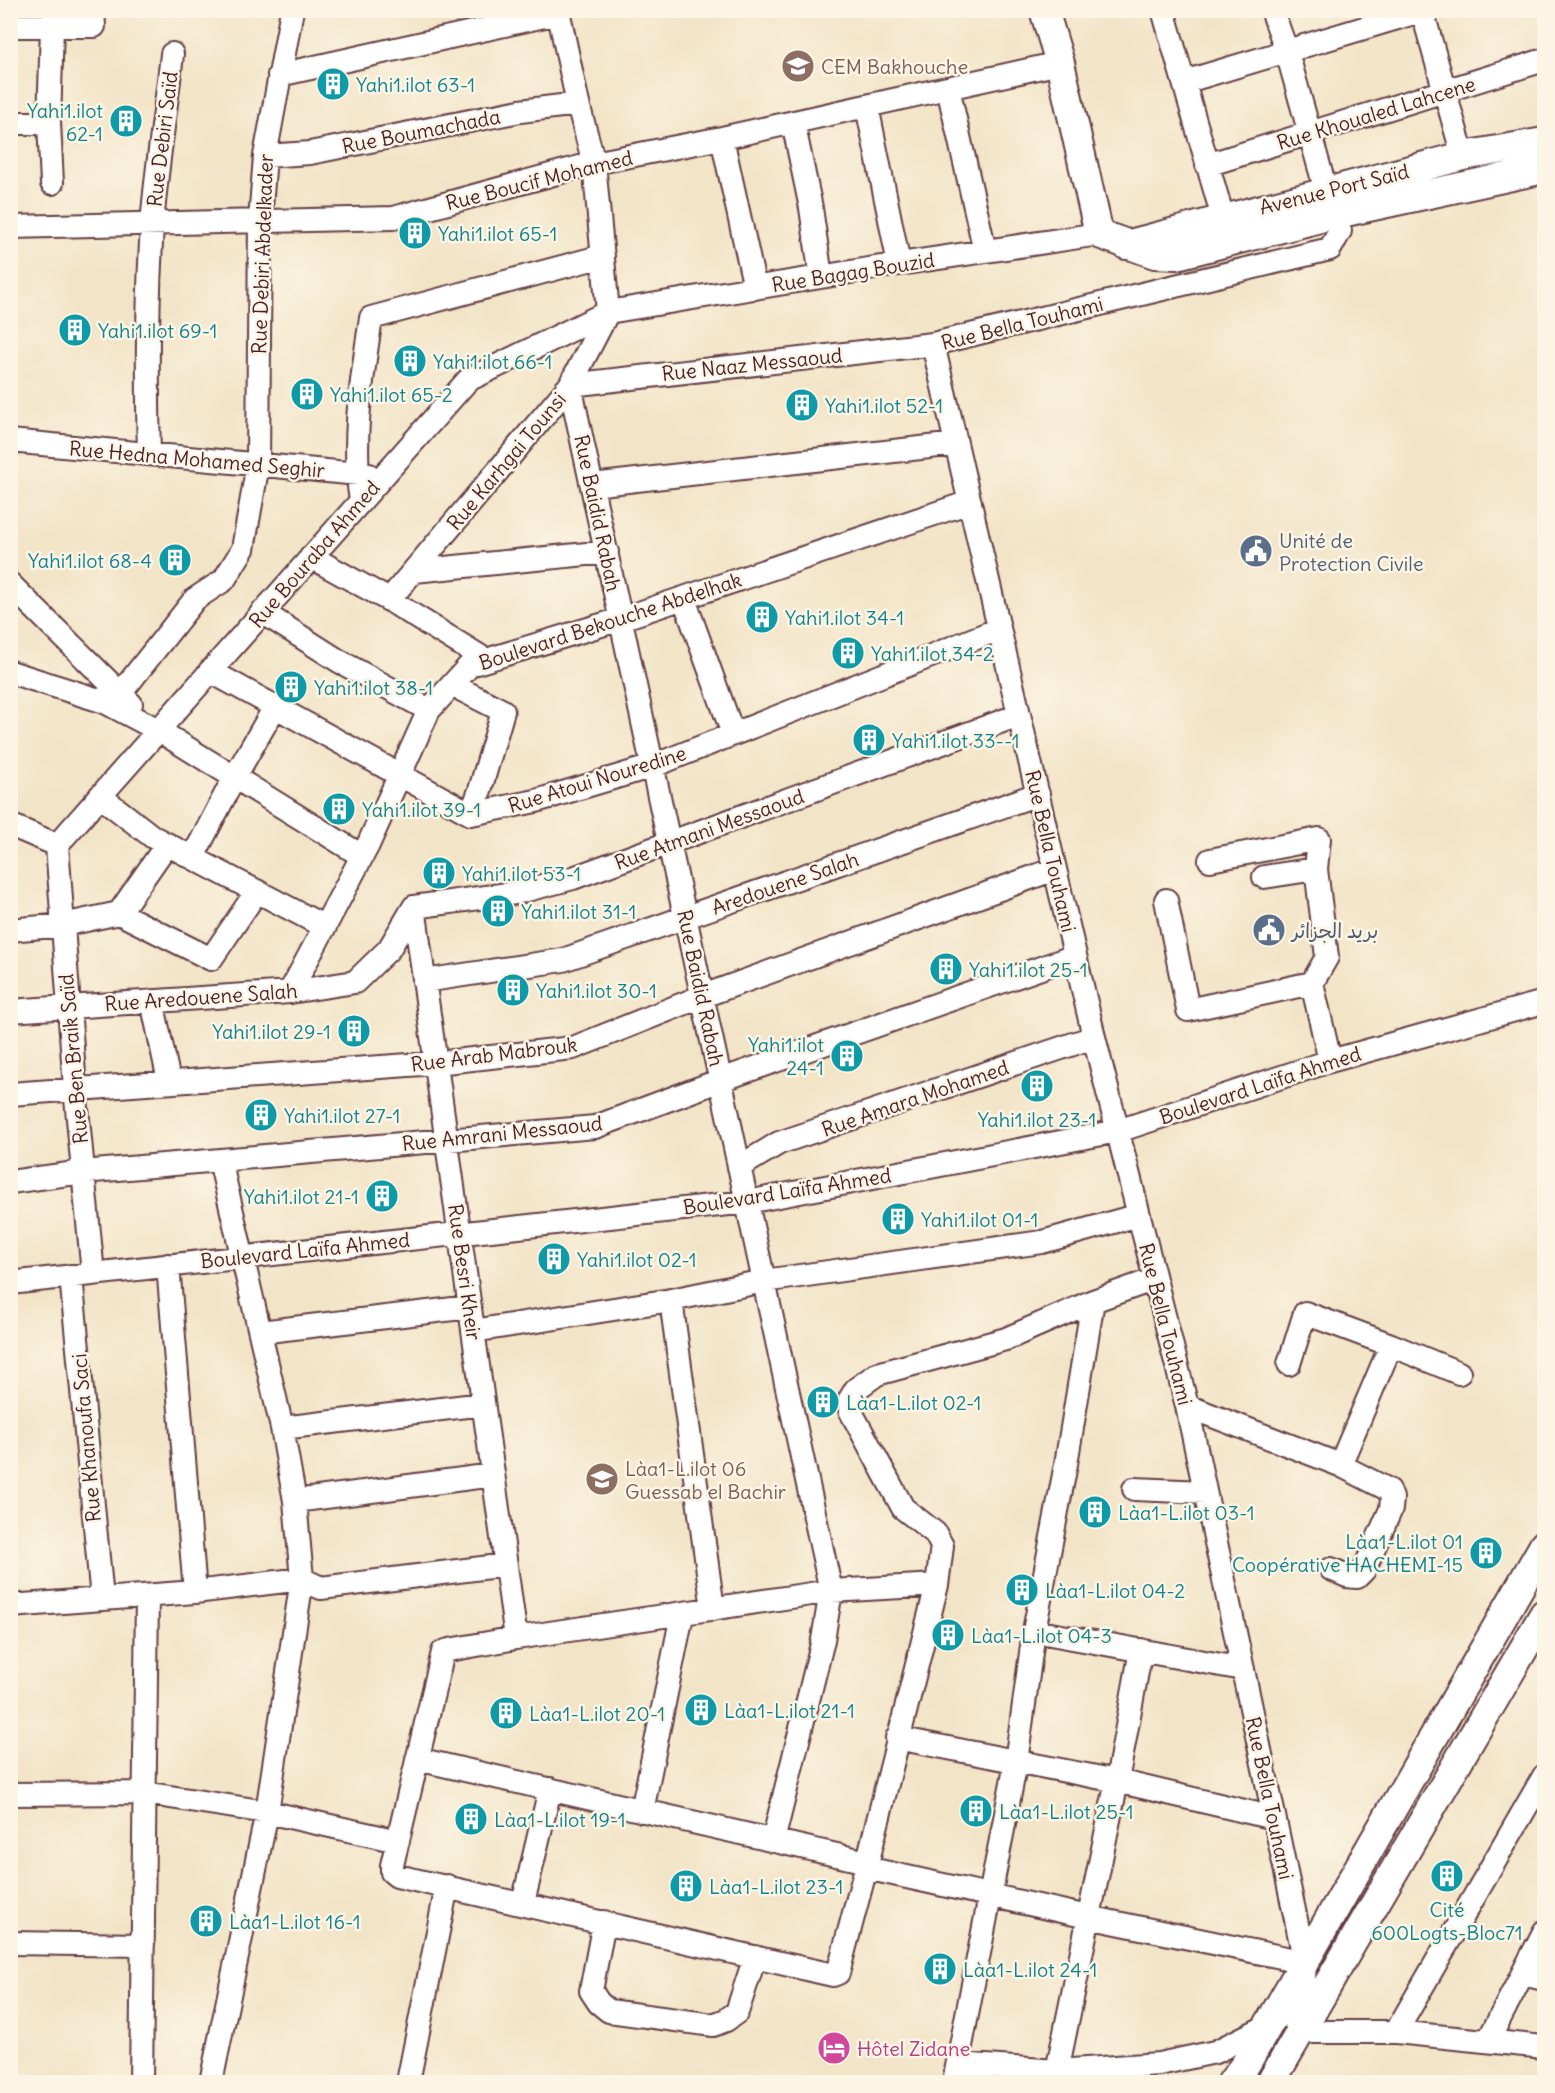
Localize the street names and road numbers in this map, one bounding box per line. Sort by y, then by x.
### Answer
street label: Rue Debiri Saïd [141,70,183,208]
street label: Rue Khoualed Lahcene [1274,71,1478,155]
street label: Rue Boumachada [340,103,502,159]
street label: Rue Boucif Mohamed [443,145,635,215]
street label: Rue Debiri Abdelkader [246,153,278,355]
street label: Avenue Port Saïd [1257,158,1412,220]
street label: Rue Bagag Bouzid [770,247,936,297]
street label: Rue Bella Touhami [939,291,1105,355]
street label: Rue Naaz Messaoud [660,342,844,386]
street label: Rue Karhgai Tounsi [441,387,571,535]
street label: Rue Baidid Rabah [569,432,627,594]
street label: Rue Hedna Mohamed Seghir [68,435,326,483]
street label: Rue Bouraba Ahmed [243,475,385,633]
street label: Boulevard Bekouche Abdelhak [475,567,745,675]
street label: Rue Atoui Nouredine [505,740,689,818]
street label: Rue Bella Touhami [1020,767,1082,935]
street label: Rue Atmani Messaoud [611,783,807,875]
street label: Aredouene Salah [708,846,862,920]
street label: Rue Baidid Rabah [672,907,730,1069]
street label: Rue Ben Braik Saïd [53,973,93,1145]
street label: Rue Aredouene Salah [104,978,298,1016]
street label: Rue Arab Mabrouk [409,1031,579,1077]
street label: Boulevard Laïfa Ahmed [1156,1041,1364,1129]
street label: Rue Amara Mohamed [818,1054,1012,1142]
street label: Rue Amrani Messaoud [401,1110,604,1156]
street label: Boulevard Laïfa Ahmed [681,1162,893,1220]
street label: Rue Besri Kheir [443,1202,487,1342]
street label: Boulevard Laïfa Ahmed [199,1227,411,1273]
street label: Rue Bella Touhami [1134,1241,1198,1407]
street label: Rue Khanoufa Saci [66,1353,106,1523]
street label: Rue Bella Touhami [1241,1714,1299,1882]

